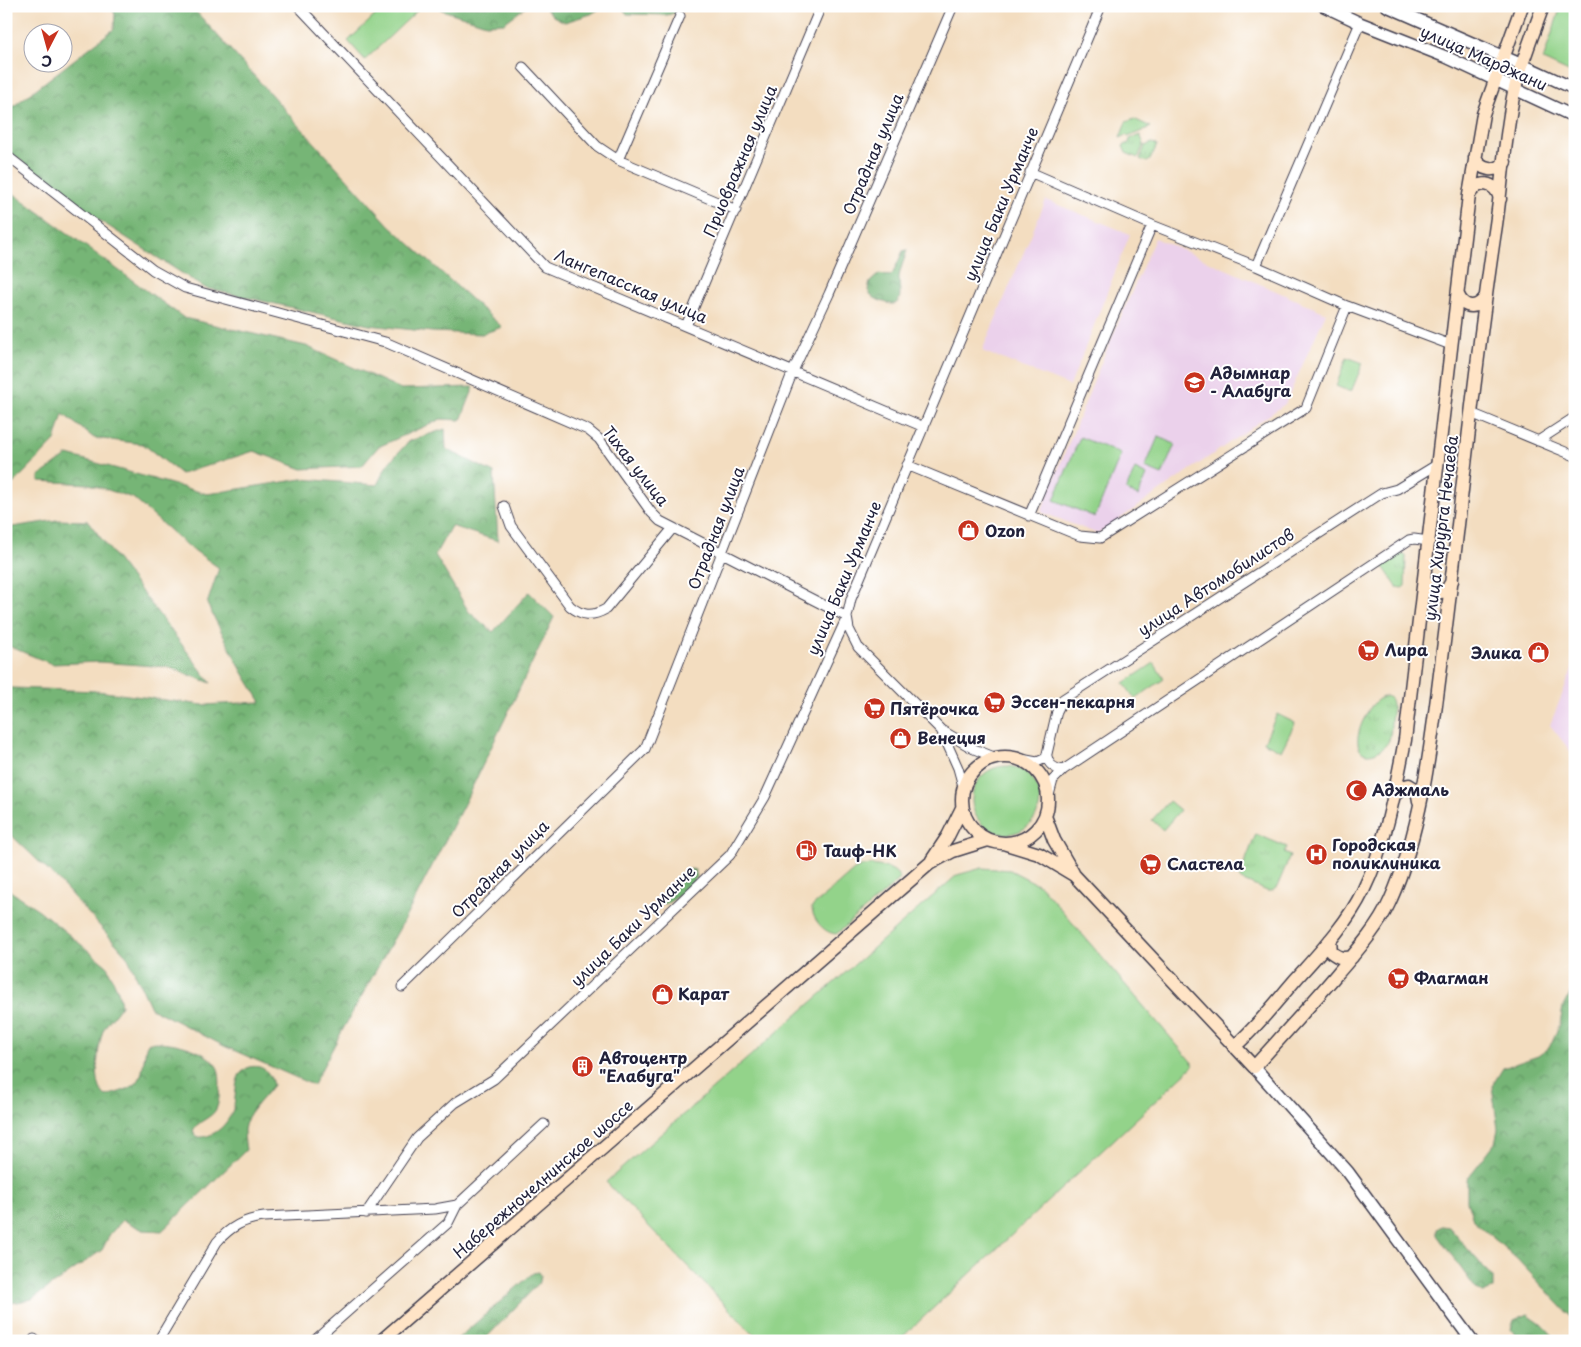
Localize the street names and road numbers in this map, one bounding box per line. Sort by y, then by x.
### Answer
street label: улица Марджани [1417,18,1552,96]
street label: Приовражная улица [696,81,782,240]
street label: Отрадная улица [836,89,909,218]
street label: улица Баки Урманче [957,123,1043,285]
street label: Лангепасская улица [551,242,712,328]
street label: Тихая улица [598,420,676,511]
street label: улица Хирурга Нечаева [1417,434,1463,622]
street label: Отрадная улица [681,463,750,593]
street label: улица Баки Урманче [800,497,886,659]
street label: улица Автомобилистов [1132,521,1298,641]
street label: Отрадная улица [445,814,554,923]
street label: улица Баки Урманче [564,859,700,991]
street label: Набережночелнинское шоссе [447,1093,638,1263]

